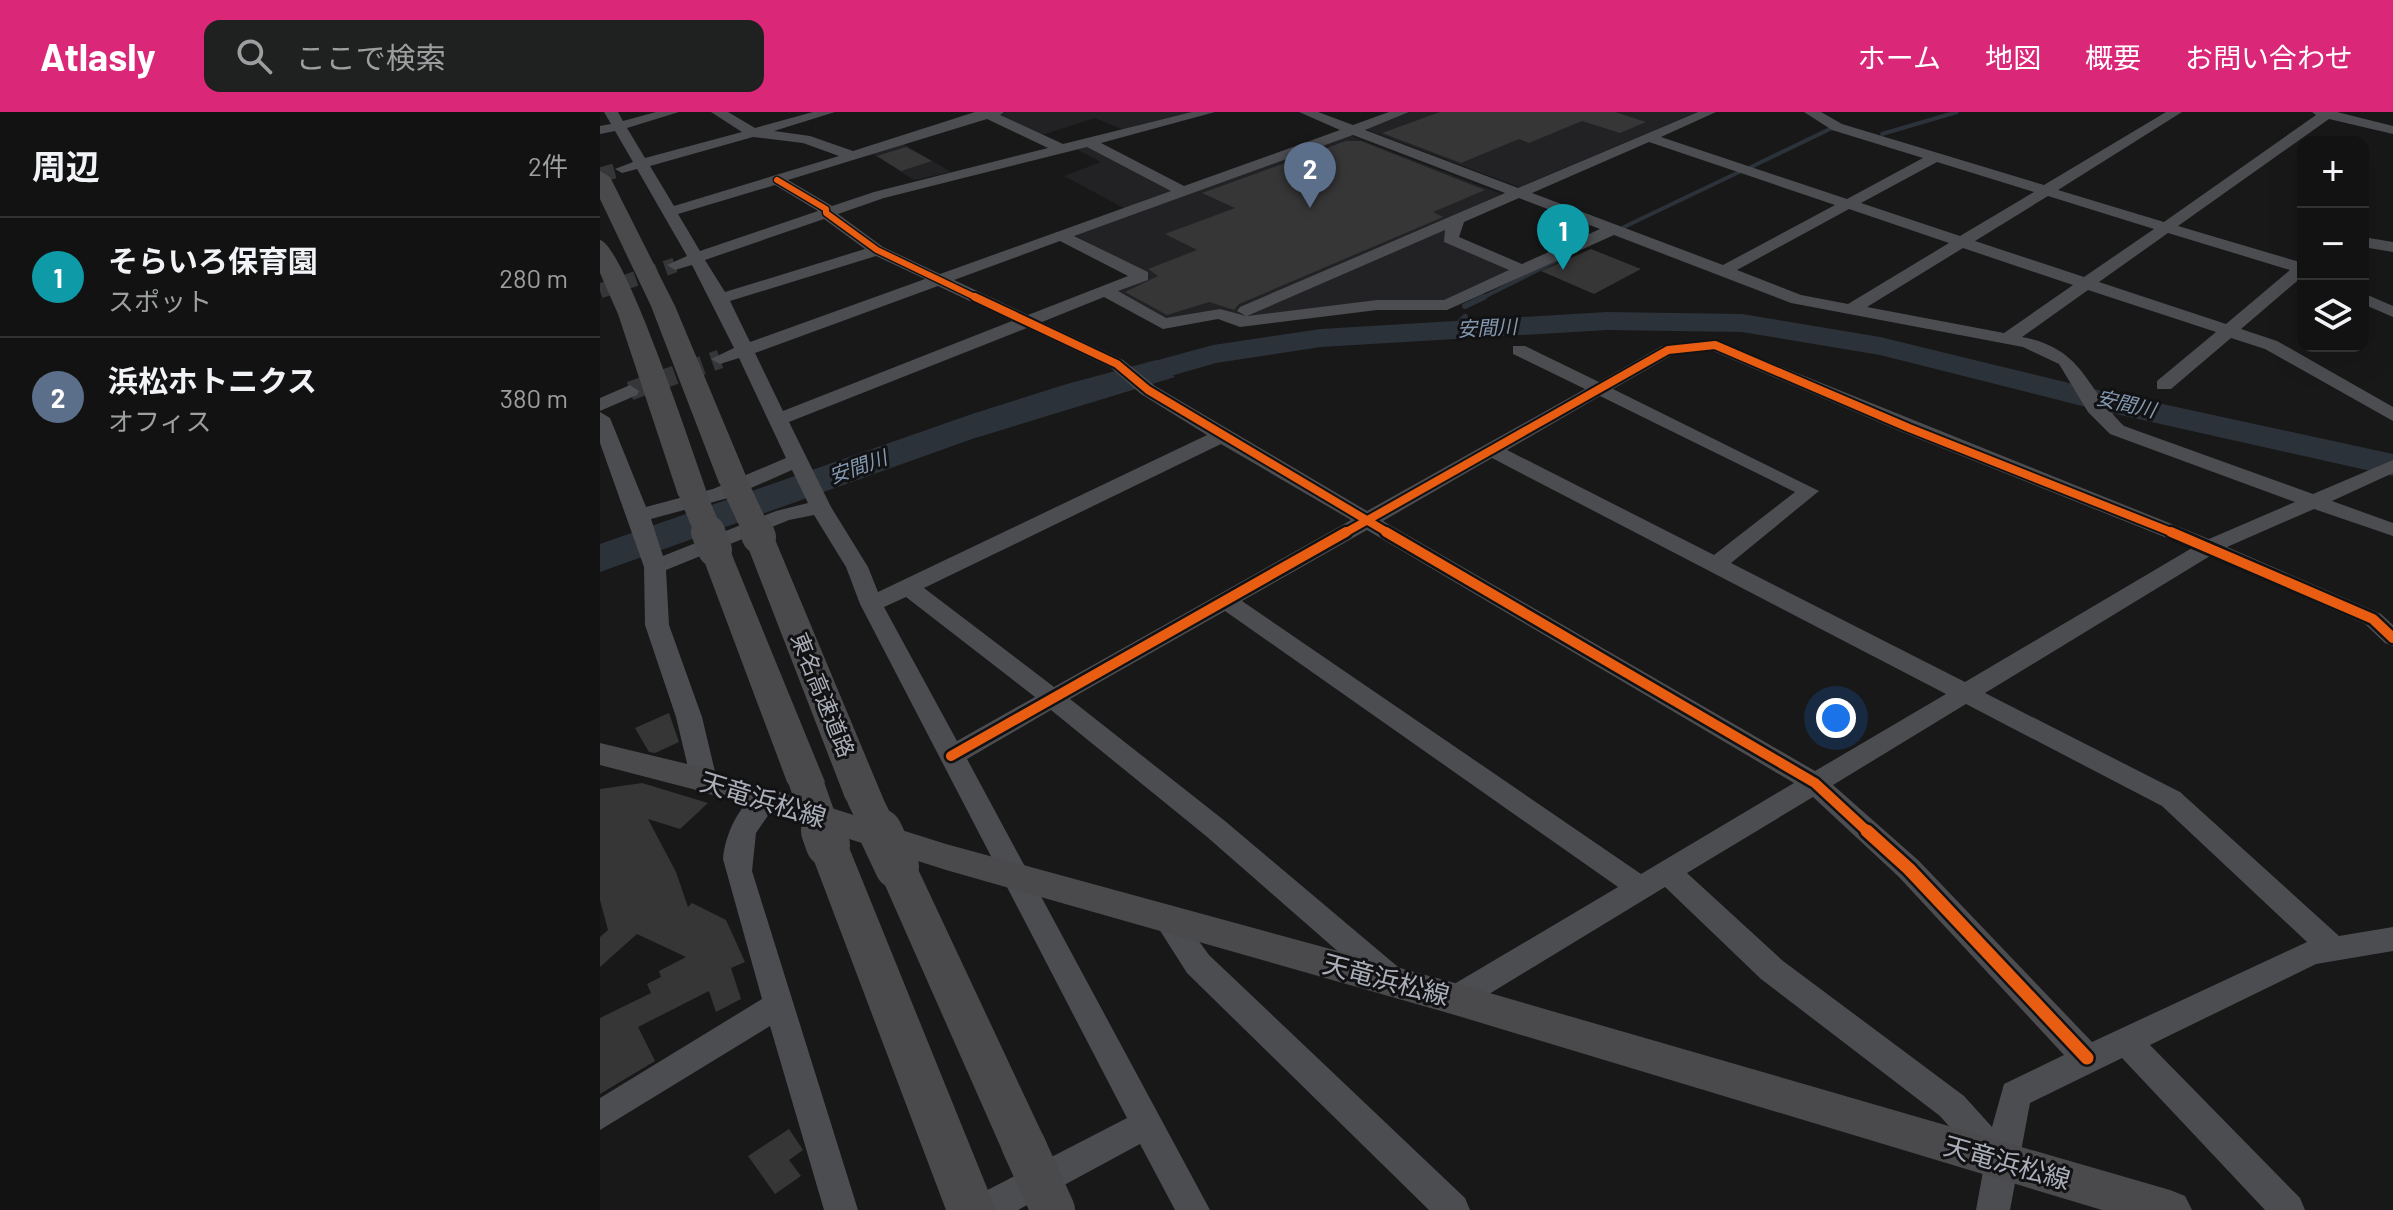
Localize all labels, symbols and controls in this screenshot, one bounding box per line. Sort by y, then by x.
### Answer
search box [204,20,764,92]
text: Atlasly [40,33,156,79]
icon: search [232,34,276,78]
text: ここで検索 [296,39,446,75]
text: ホーム [1858,40,1941,74]
text: 地図 [1985,40,2041,74]
text: 概要 [2085,40,2141,74]
text: お問い合わせ [2185,40,2353,74]
map controls [2297,136,2369,352]
button: + [2297,136,2369,208]
pin: 2 [1284,142,1336,208]
text: 周辺 [32,145,100,186]
text: 2件 [528,150,568,181]
pin: 1 [1537,204,1589,270]
button: − [2297,208,2369,280]
text: そらいろ保育園 [108,242,318,278]
text: 1 [53,262,63,293]
text: 280 m [499,262,568,293]
button: layers [2297,280,2369,352]
text: スポット [108,285,212,316]
water label: 安間川 [1456,313,1520,341]
text: 浜松ホトニクス [108,362,317,398]
text: 2 [51,382,65,413]
text: 380 m [500,382,568,413]
water label: 安間川 [2094,385,2160,422]
text: オフィス [108,405,211,436]
water label: 安間川 [825,444,892,488]
street label: 東名高速道路 [787,629,861,761]
your location [1816,698,1856,738]
street label: 天竜浜松線 [697,765,830,832]
street label: 天竜浜松線 [1320,947,1453,1010]
street label: 天竜浜松線 [1941,1129,2074,1194]

